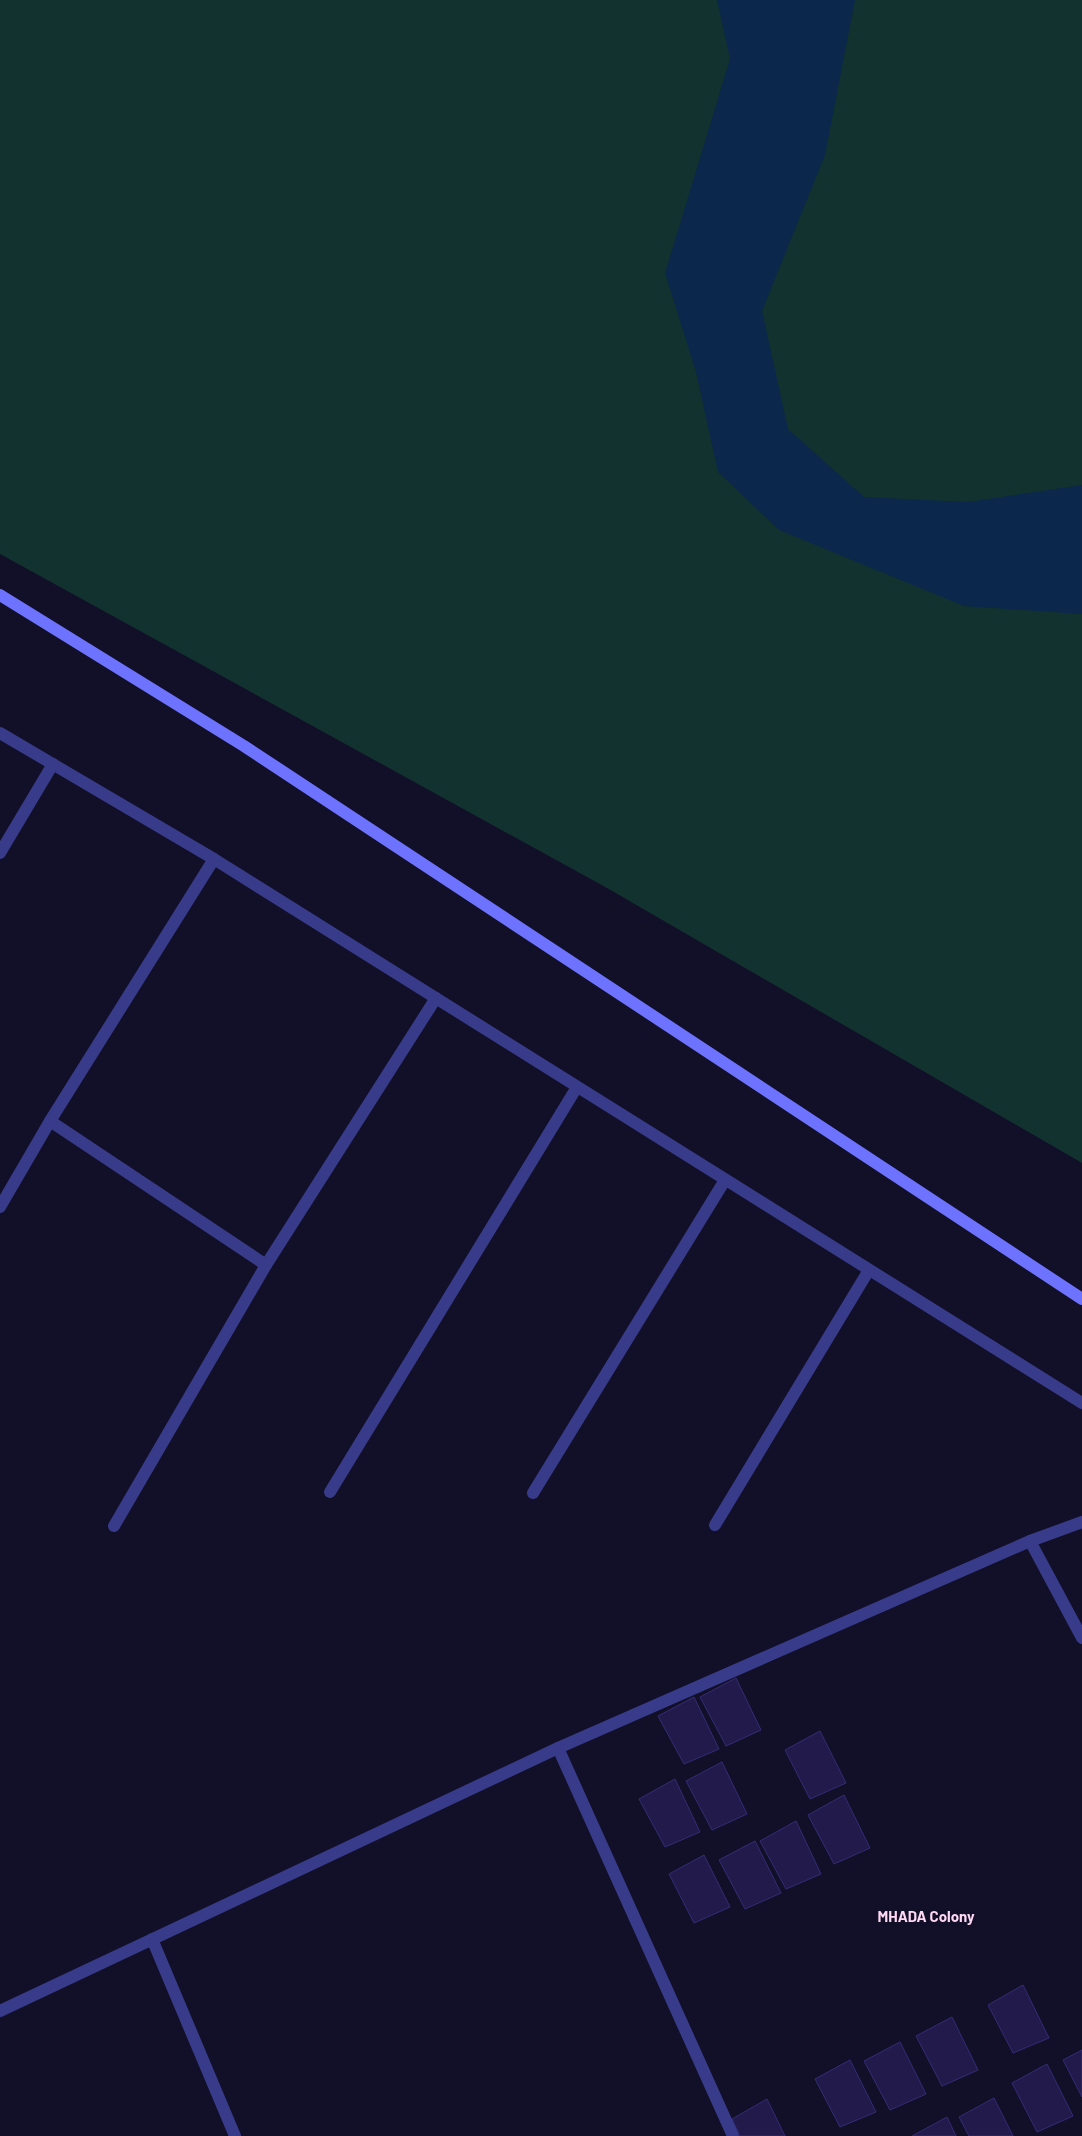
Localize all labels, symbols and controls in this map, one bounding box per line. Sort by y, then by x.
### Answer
district label: MHADA Colony [878,1907,975,1925]

